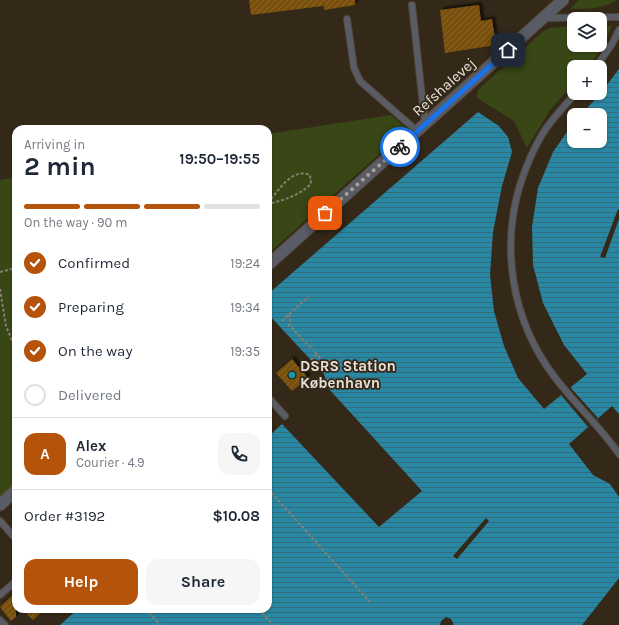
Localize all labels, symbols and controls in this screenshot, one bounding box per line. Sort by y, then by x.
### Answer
map controls [567,12,607,148]
button: layers [567,12,607,52]
pin [491,33,525,67]
icon: home [497,39,519,61]
street label: Refshalevej [409,54,479,120]
button: + [567,60,607,100]
button: − [567,108,607,148]
courier [380,127,420,167]
icon: bike [389,136,411,158]
text: Arriving in [24,137,85,152]
text: 19:50–19:55 [179,150,260,168]
text: 2 min [24,151,96,182]
pin [308,196,342,230]
icon: bag [314,202,336,224]
text: On the way · 90 m [24,215,127,230]
icon: check [24,252,46,274]
text: Confirmed [58,254,130,272]
text: 19:24 [230,256,260,271]
icon: check [24,296,46,318]
text: Preparing [58,298,124,316]
text: 19:34 [230,300,260,315]
icon: check [24,340,46,362]
text: On the way [58,342,132,360]
text: 19:35 [230,344,260,359]
place label: DSRS Station København [300,357,396,392]
marker: DSRS Station København [287,370,297,380]
text: Delivered [58,386,122,404]
button: phone [218,433,260,475]
text: Alex [76,437,106,455]
text: A [40,445,50,463]
text: Courier · 4.9 [76,455,145,470]
text: Order #3192 [24,507,105,525]
text: $10.08 [212,507,260,525]
button: Help [24,559,138,605]
button: Share [146,559,260,605]

